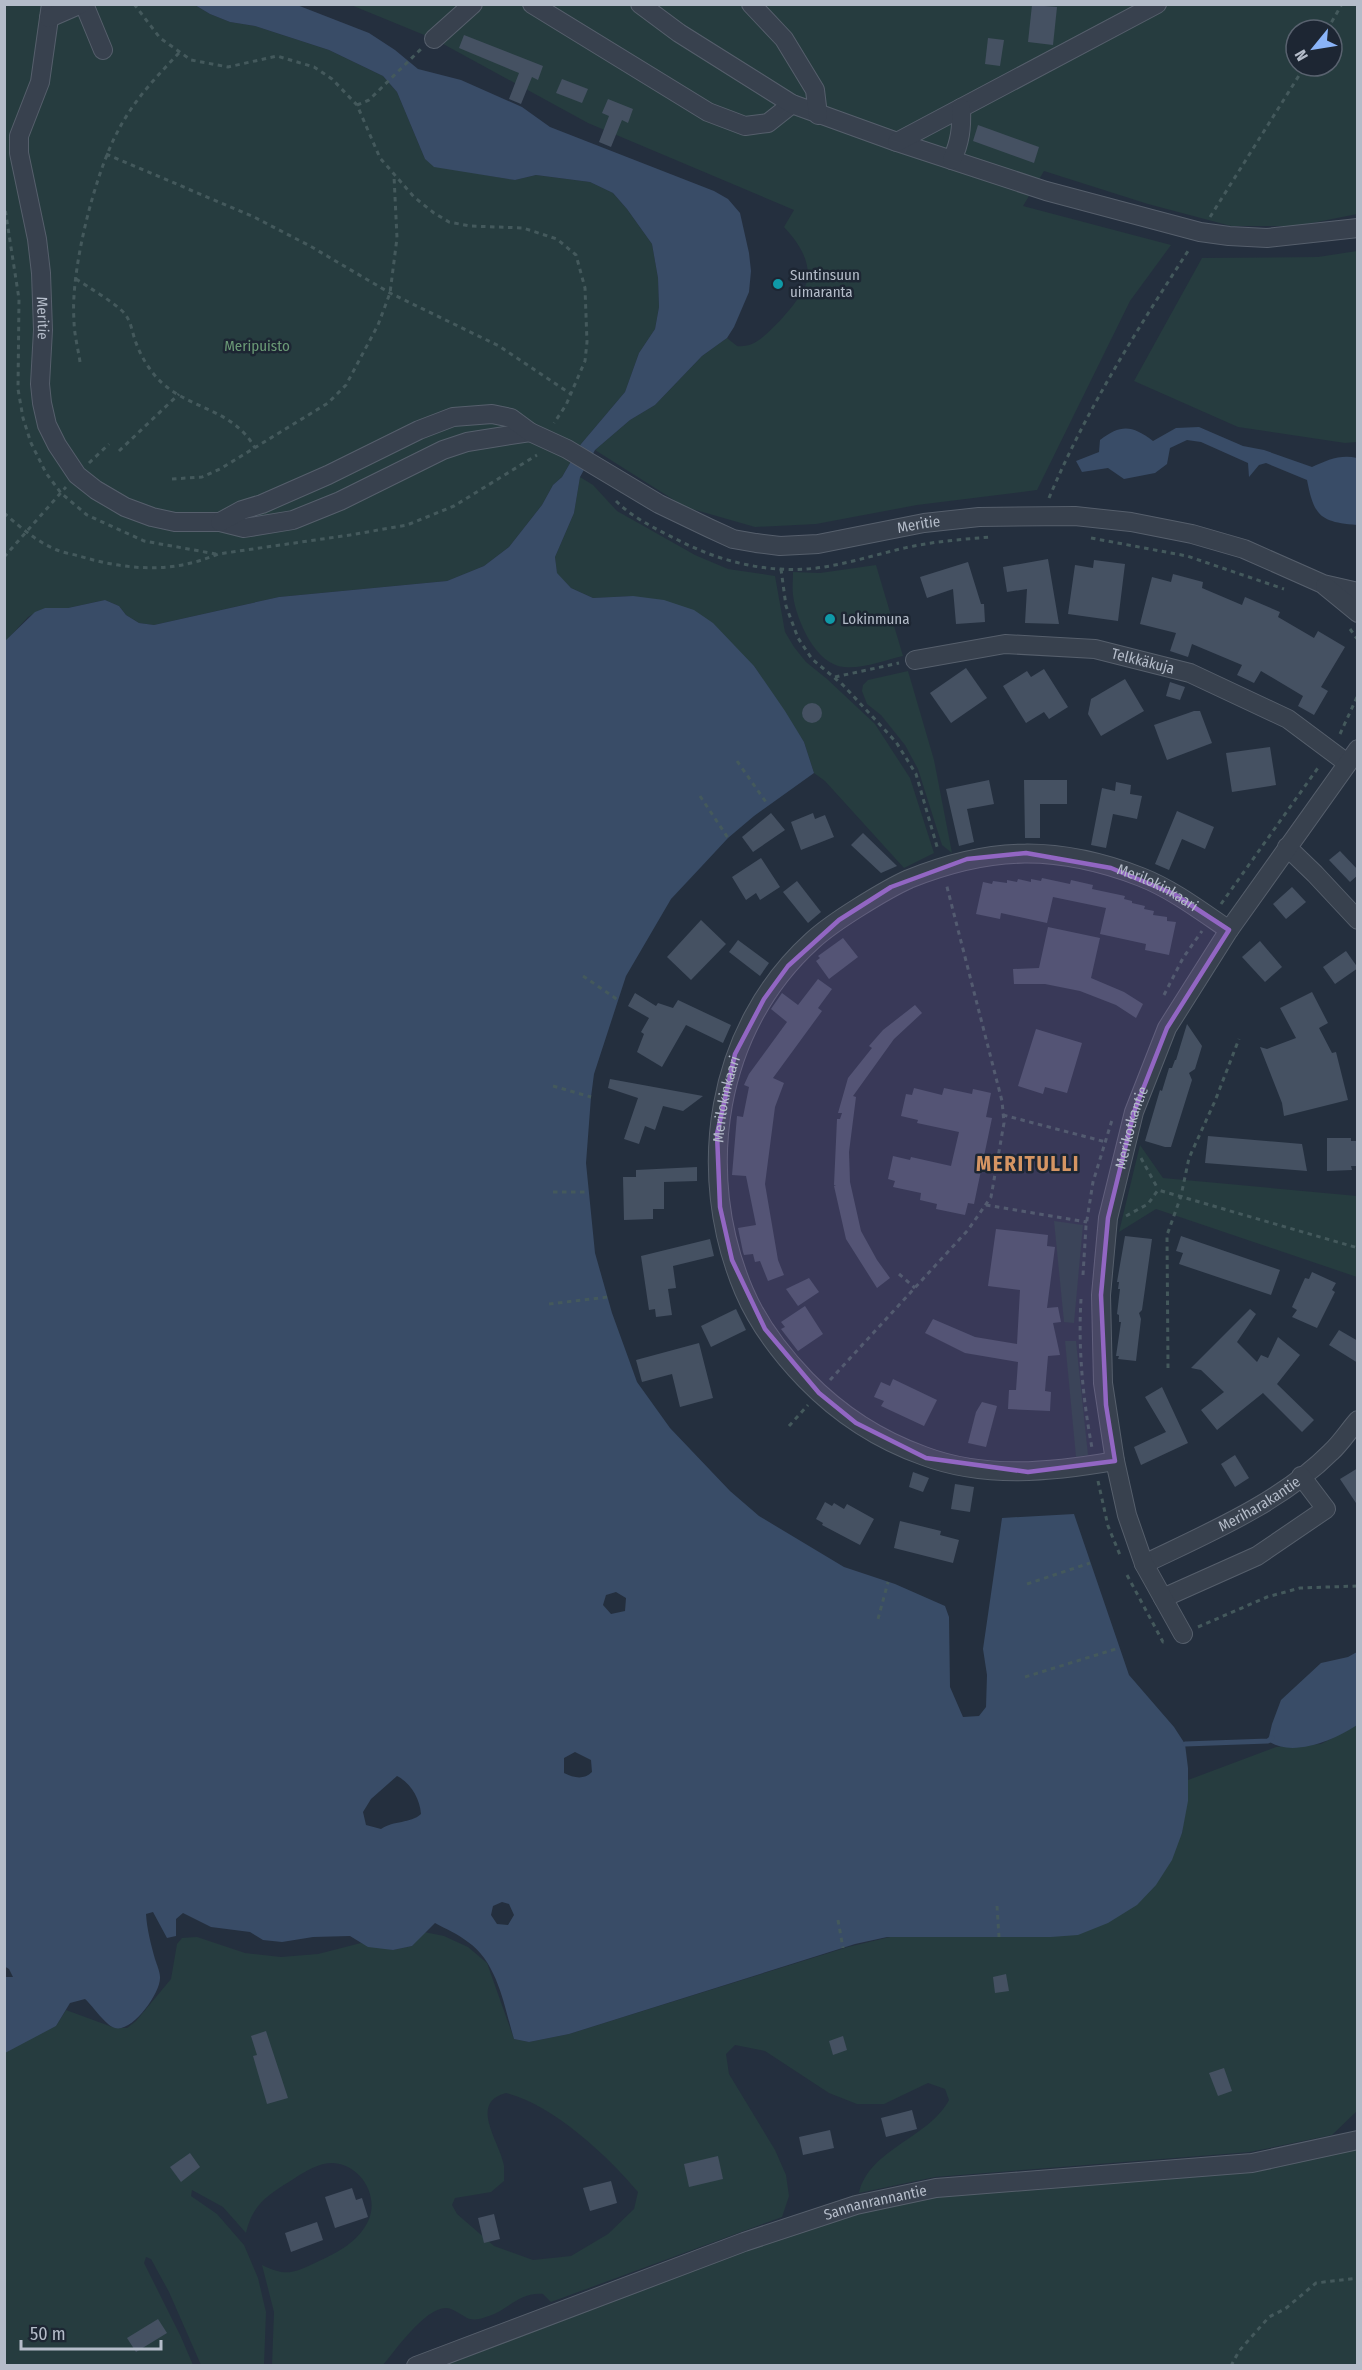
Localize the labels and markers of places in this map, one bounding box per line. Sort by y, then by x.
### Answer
place label: Suntinsuun uimaranta [790,266,860,301]
marker: Suntinsuun uimaranta [771,277,785,291]
place label: Lokinmuna [842,610,910,628]
marker: Lokinmuna [823,612,837,626]

